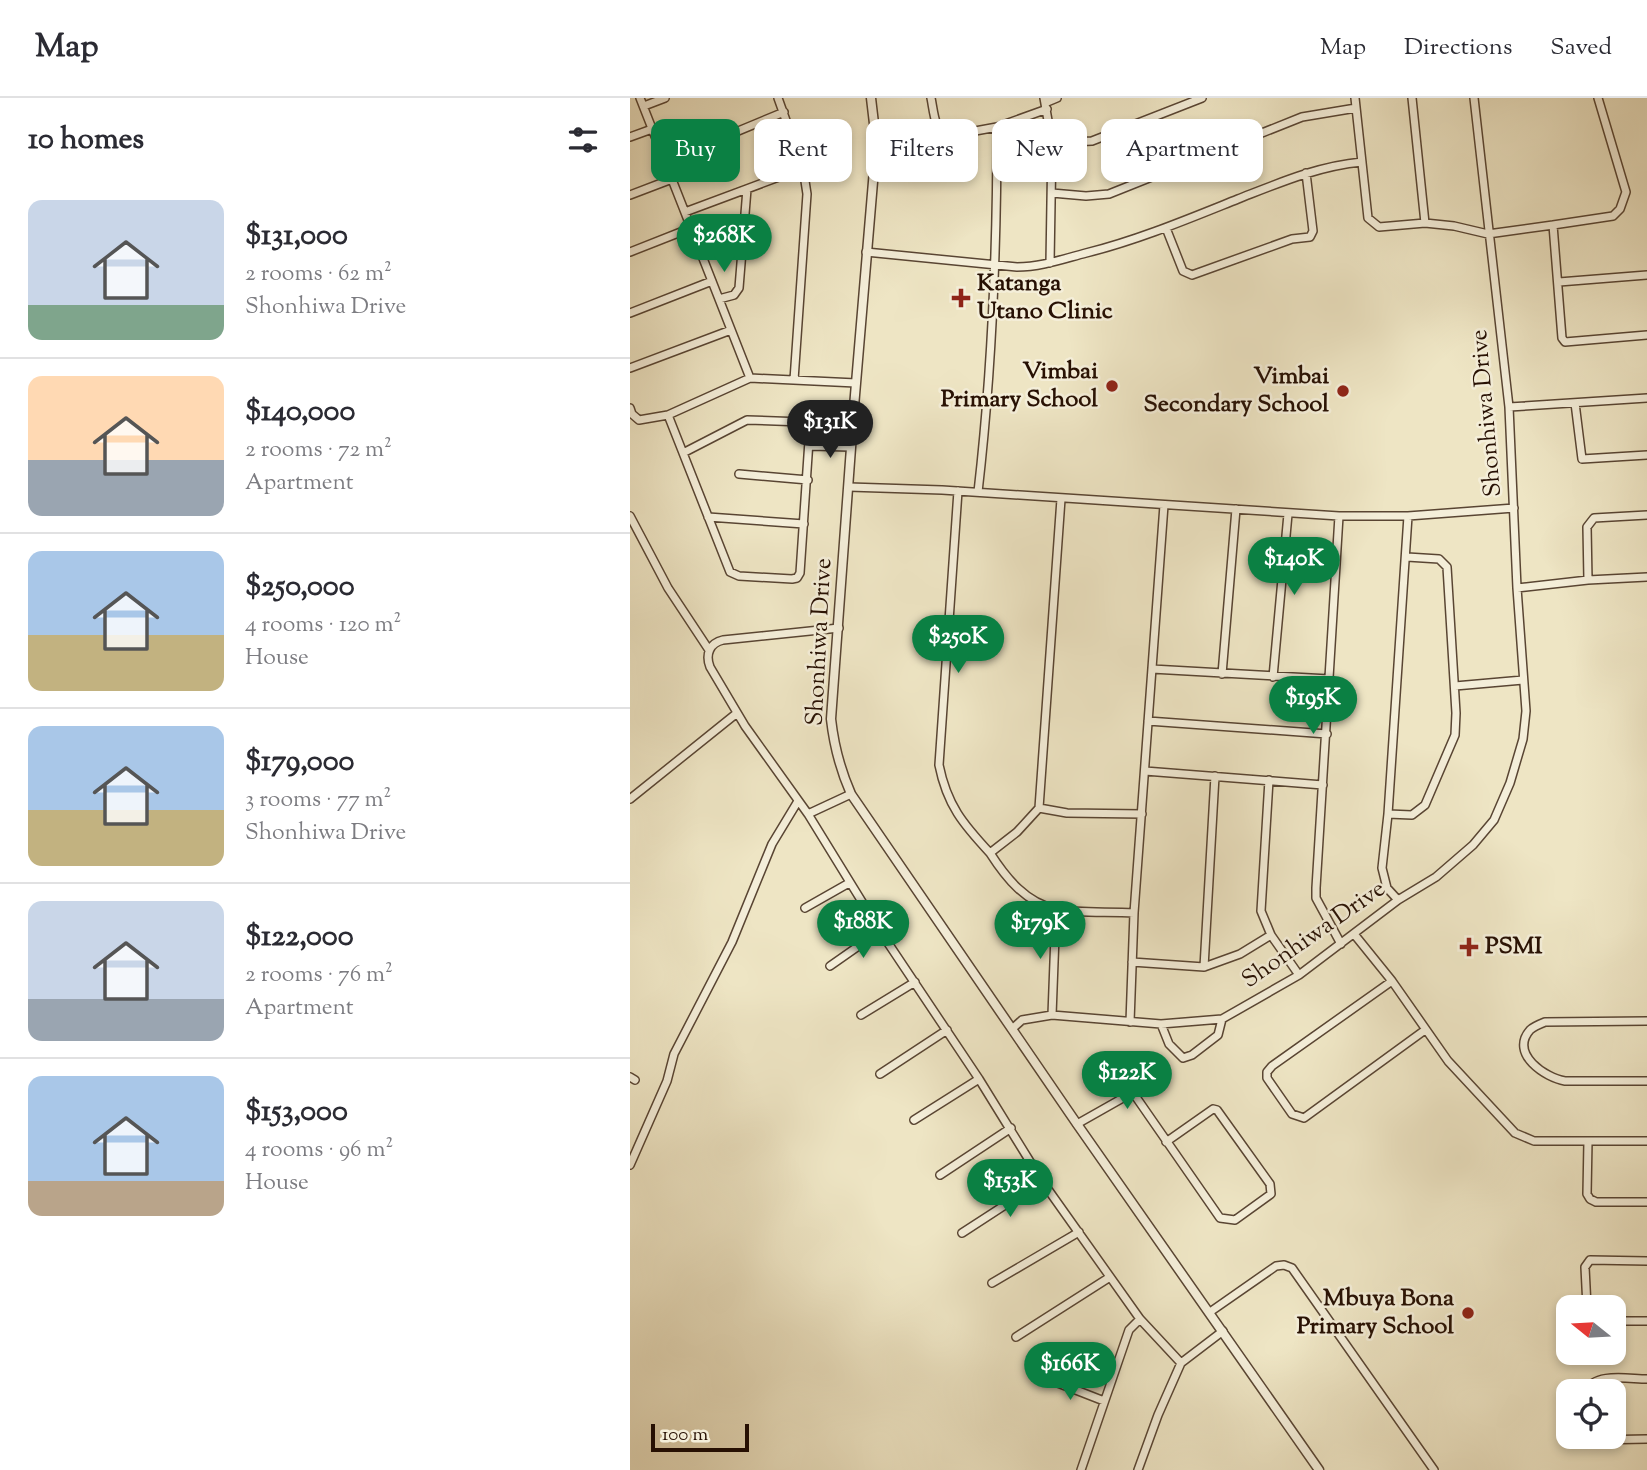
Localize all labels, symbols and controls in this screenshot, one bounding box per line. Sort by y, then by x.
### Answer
text: Map [35,24,99,72]
text: Map [1320,31,1366,65]
text: Directions [1404,31,1512,65]
text: Saved [1550,31,1612,65]
text: 10 homes [28,119,144,162]
chip: Buy [651,119,740,182]
chip: Rent [754,119,852,182]
chip: Filters [866,119,978,182]
chip: New [992,119,1087,182]
chip: Apartment [1101,119,1263,182]
icon: filters [564,121,602,159]
pin: $268K [675,214,773,274]
text: $131,000 [245,215,348,258]
text: $268K [693,220,755,253]
icon: home [84,228,168,312]
text: 2 rooms · 62 m² [245,258,392,291]
place label: Katanga Utano Clinic [977,267,1113,329]
marker: Katanga Utano Clinic [951,288,971,308]
text: Shonhiwa Drive [245,291,406,324]
street label: Shonhiwa Drive [1463,328,1511,498]
place label: Vimbai Primary School [941,355,1098,417]
place label: Vimbai Secondary School [1144,360,1329,422]
marker: Vimbai Primary School [1104,378,1120,394]
marker: Vimbai Secondary School [1335,383,1351,399]
text: $140,000 [245,391,355,434]
pin: $131K [781,400,879,460]
icon: home [84,404,168,488]
text: $131K [803,406,857,439]
text: 2 rooms · 72 m² [245,434,392,467]
text: Apartment [245,467,354,500]
pin: $140K [1245,538,1343,597]
text: $140K [1264,543,1324,576]
street label: Shonhiwa Drive [799,557,841,727]
text: $250,000 [245,566,355,609]
icon: home [84,579,168,663]
text: 4 rooms · 120 m² [245,609,401,642]
pin: $250K [909,616,1007,675]
text: $250K [928,621,988,654]
text: House [245,642,309,675]
pin: $195K [1264,676,1362,736]
text: $195K [1285,682,1341,715]
text: $179,000 [245,741,354,784]
icon: home [84,754,168,838]
text: 3 rooms · 77 m² [245,784,391,817]
text: Shonhiwa Drive [245,817,406,850]
street label: Shonhiwa Drive [1235,873,1393,997]
pin: $188K [814,900,912,960]
pin: $179K [991,902,1089,961]
text: $188K [833,906,893,939]
text: $179K [1011,907,1070,940]
text: $122,000 [245,916,354,959]
icon: home [84,929,168,1013]
place label: PSMI [1485,930,1543,964]
marker: PSMI [1459,937,1479,957]
text: 2 rooms · 76 m² [245,959,393,992]
text: Apartment [245,992,354,1025]
pin: $122K [1078,1052,1176,1111]
text: $122K [1098,1057,1156,1090]
text: $153,000 [245,1091,348,1134]
icon: home [84,1104,168,1188]
text: 4 rooms · 96 m² [245,1134,393,1167]
pin: $153K [961,1160,1059,1219]
text: $153K [983,1165,1037,1198]
text: House [245,1167,309,1200]
place label: Mbuya Bona Primary School [1297,1282,1455,1344]
north arrow [1556,1295,1626,1365]
map controls [1556,1295,1626,1449]
marker: Mbuya Bona Primary School [1460,1305,1476,1321]
pin: $166K [1021,1342,1119,1402]
text: $166K [1040,1348,1100,1381]
button: locate [1556,1379,1626,1449]
scale bar [651,1421,749,1453]
text: 100 m [662,1422,708,1449]

